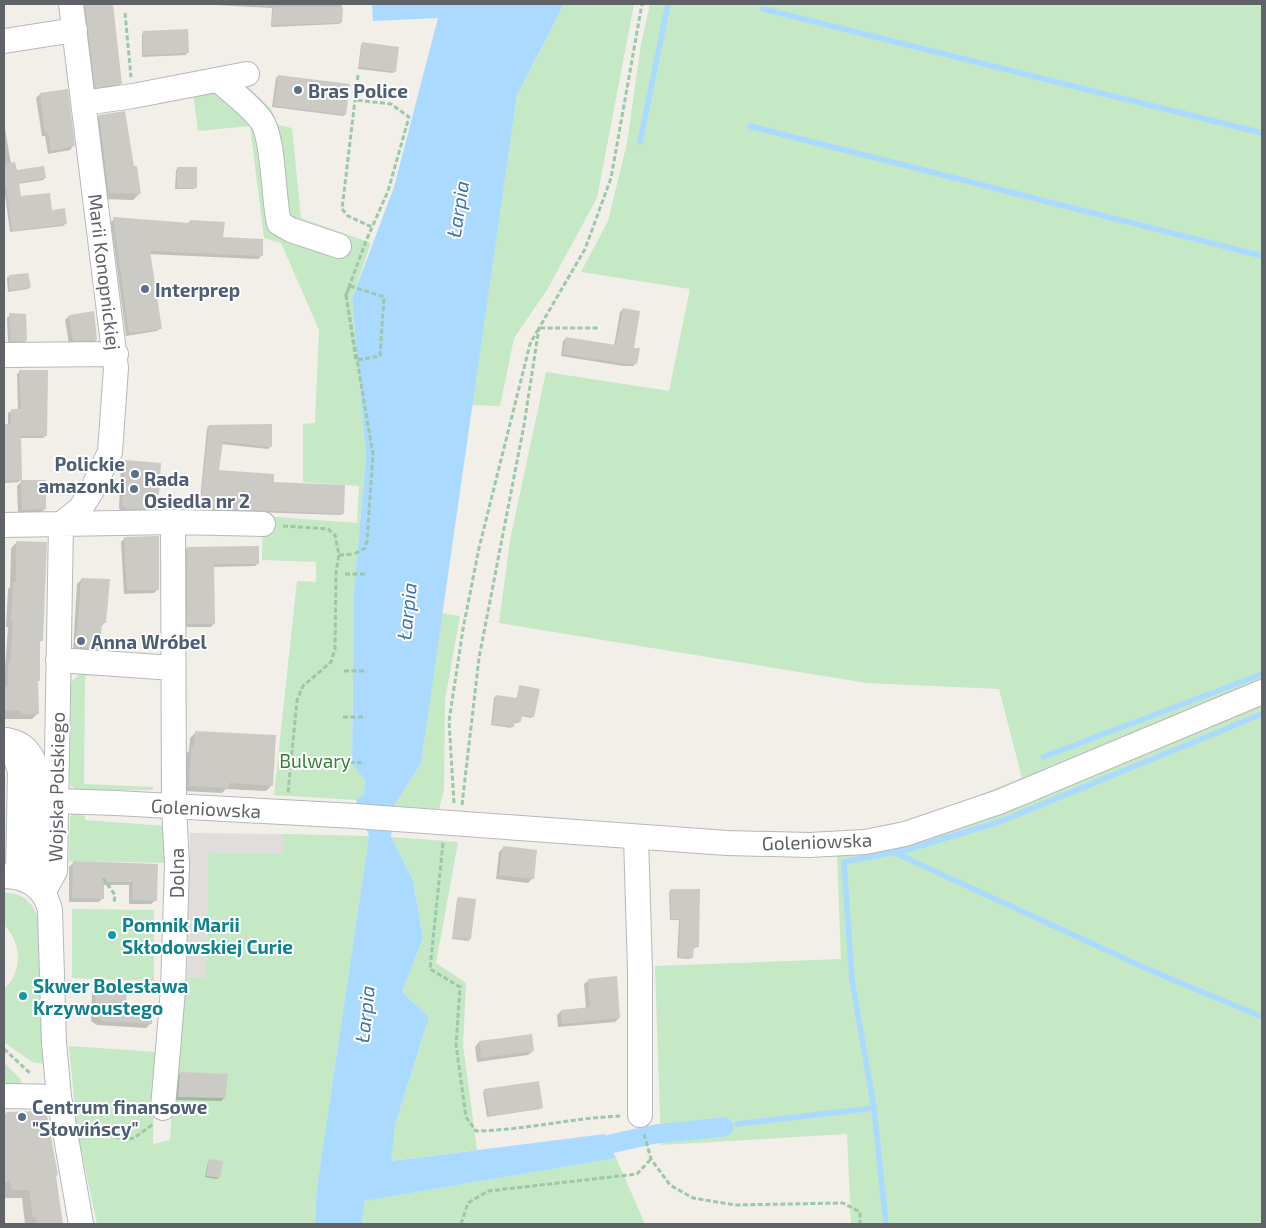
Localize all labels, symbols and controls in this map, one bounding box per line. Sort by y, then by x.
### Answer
place label: Bras Police [308,79,408,102]
marker: Bras Police [292,84,304,96]
water label: Łarpia [441,179,473,239]
street label: Marii Konopnickiej [84,192,126,352]
place label: Interprep [155,278,240,301]
marker: Interprep [139,283,151,295]
place label: Polickie amazonki [38,452,125,497]
place label: Rada Osiedla nr 2 [144,467,250,512]
marker: Polickie amazonki [129,468,141,480]
marker: Rada Osiedla nr 2 [128,483,140,495]
water label: Łarpia [391,581,421,641]
place label: Anna Wróbel [91,630,208,653]
marker: Anna Wróbel [75,635,87,647]
street label: Wojska Polskiego [43,712,69,862]
park label: Bulwary [279,749,351,772]
street label: Goleniowska [150,794,262,822]
street label: Goleniowska [761,828,873,854]
street label: Dolna [165,848,188,898]
place label: Pomnik Marii Skłodowskiej Curie [122,913,293,958]
marker: Pomnik Marii Skłodowskiej Curie [106,929,118,941]
place label: Skwer Bolesława Krzywoustego [33,974,188,1020]
water label: Łarpia [349,984,379,1044]
marker: Skwer Bolesława Krzywoustego [17,990,29,1002]
place label: Centrum finansowe "Słowińscy" [32,1095,208,1141]
marker: Centrum finansowe "Słowińscy" [16,1111,28,1123]

